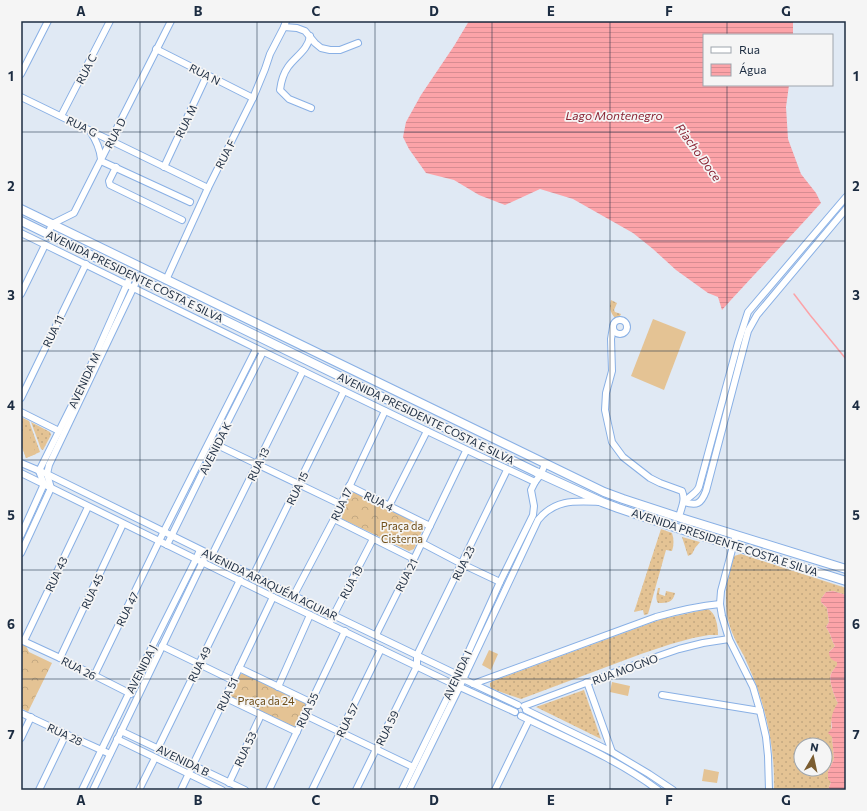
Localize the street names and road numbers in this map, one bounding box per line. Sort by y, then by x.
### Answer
street label: RUA C [73,52,99,86]
street label: RUA N [187,61,223,87]
street label: RUA M [172,102,200,140]
street label: RUA G [64,113,100,139]
street label: RUA D [102,116,128,150]
street label: RUA F [212,137,238,171]
street label: AVENIDA PRESIDENTE COSTA E SILVA [44,227,226,325]
street label: RUA 11 [40,313,66,349]
street label: AVENIDA M [65,350,103,410]
street label: AVENIDA PRESIDENTE COSTA E SILVA [335,369,517,467]
street label: AVENIDA K [196,419,234,476]
street label: RUA 13 [244,445,272,483]
street label: RUA 15 [283,469,311,507]
street label: RUA 17 [328,485,354,523]
street label: RUA 4 [362,488,396,514]
street label: AVENIDA PRESIDENTE COSTA E SILVA [630,506,820,578]
street label: AVENIDA ARAQUÉM AGUIAR [200,544,341,623]
street label: RUA 23 [449,544,477,582]
street label: RUA 43 [42,554,70,594]
street label: RUA 21 [392,556,420,594]
street label: RUA 19 [337,563,365,601]
street label: RUA 45 [78,571,106,611]
street label: RUA 47 [113,589,141,628]
street label: AVENIDA J [123,642,160,696]
street label: RUA 49 [185,644,213,684]
street label: AVENIDA I [440,648,474,702]
street label: RUA MOGNO [590,651,660,687]
street label: RUA 26 [59,654,99,682]
street label: RUA 51 [214,675,240,713]
street label: RUA 55 [293,690,321,730]
street label: RUA 57 [333,700,361,739]
street label: RUA 59 [373,708,401,748]
street label: RUA 28 [45,720,85,748]
street label: RUA 53 [231,729,259,769]
street label: AVENIDA B [155,742,211,778]

